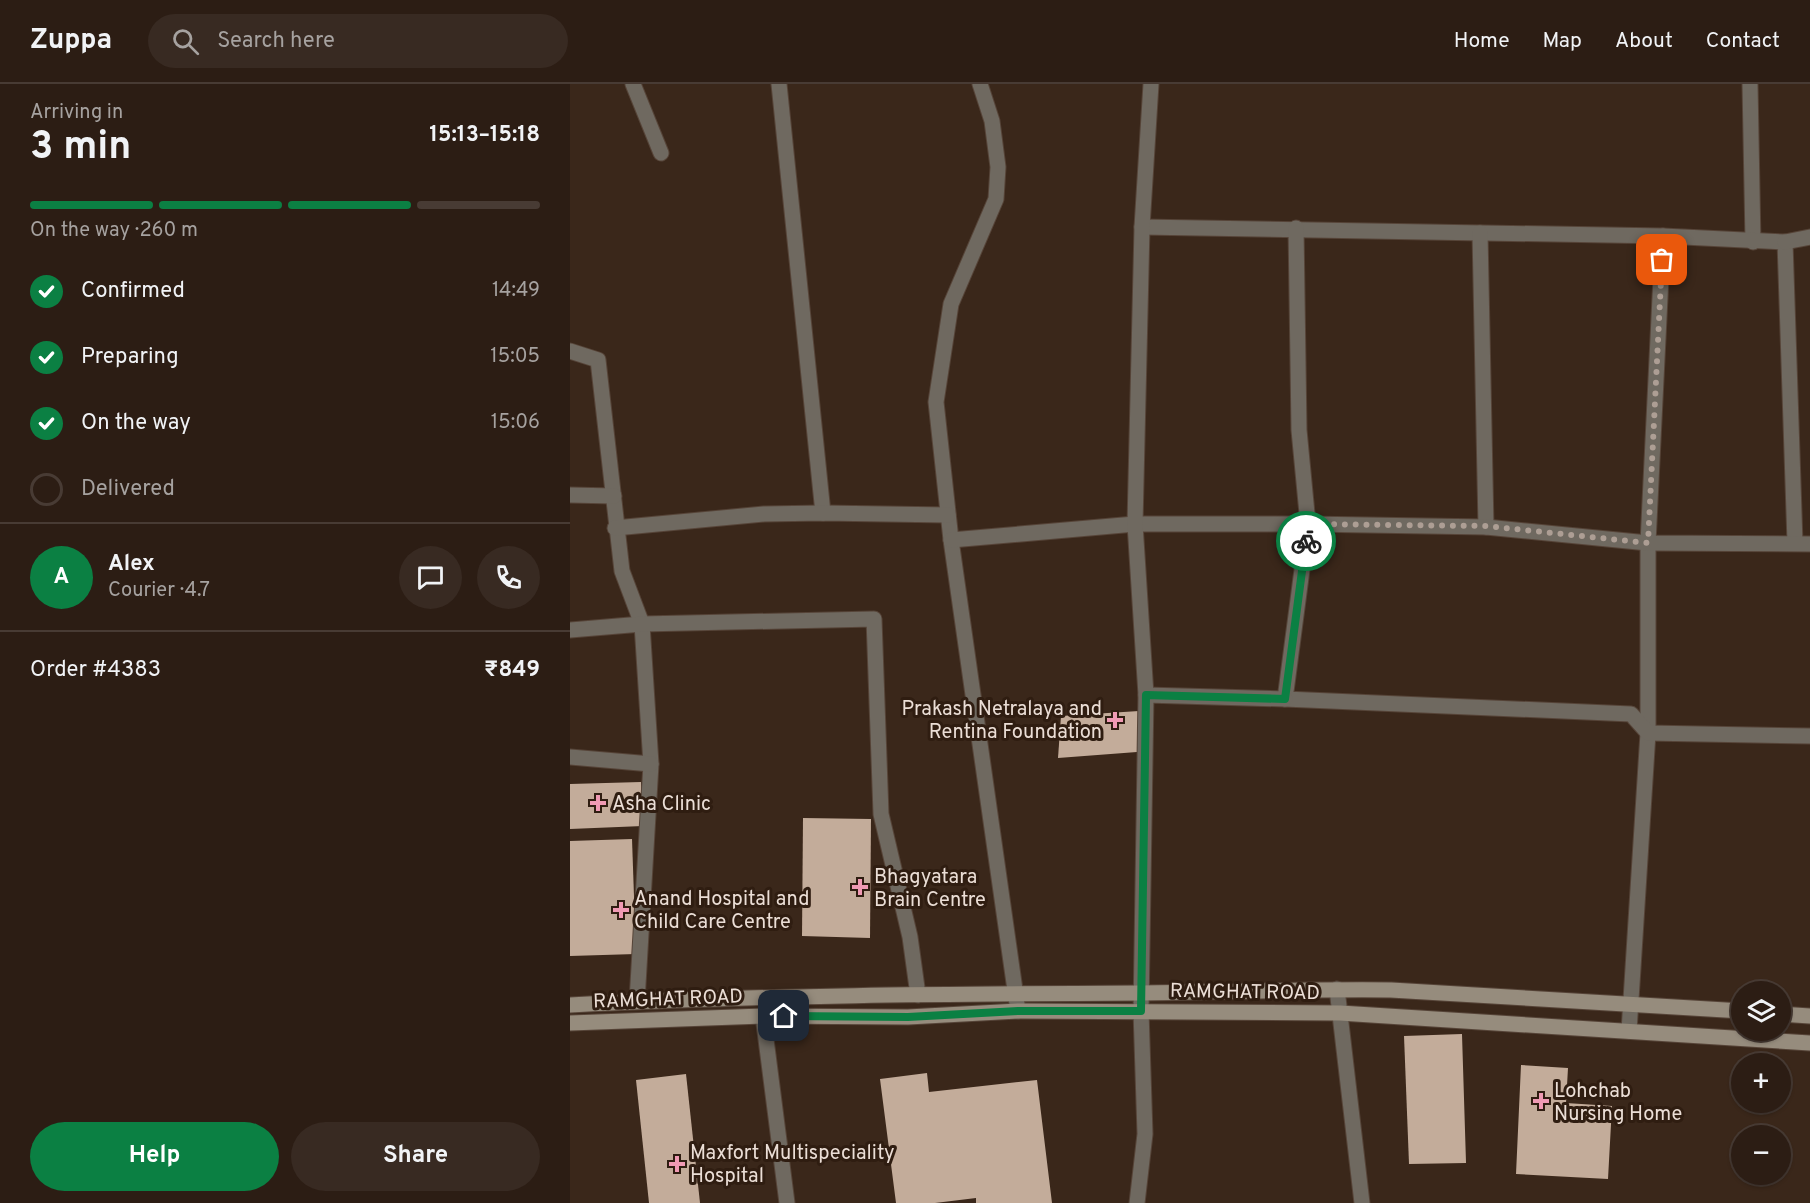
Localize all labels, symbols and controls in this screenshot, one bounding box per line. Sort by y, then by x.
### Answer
search box [148,14,568,68]
text: Zuppa [30,23,112,59]
icon: search [169,25,202,58]
text: Search here [217,28,335,55]
text: Home [1454,28,1510,55]
text: Map [1543,28,1582,55]
text: About [1615,28,1673,55]
text: Contact [1706,28,1780,55]
text: Arriving in [30,100,123,126]
text: 15:13–15:18 [429,122,540,149]
text: 3 min [30,124,131,173]
text: On the way · 260 m [30,218,198,244]
pin [1636,234,1687,285]
icon: bag [1645,243,1678,276]
icon: check [30,275,63,308]
text: Confirmed [81,278,185,305]
text: 14:49 [492,278,540,304]
icon: check [30,341,63,374]
text: Preparing [81,344,179,371]
text: 15:05 [490,344,540,370]
icon: check [30,407,63,440]
text: On the way [81,410,191,437]
text: 15:06 [491,410,540,436]
text: Delivered [81,476,175,503]
courier [1276,511,1336,571]
icon: bike [1290,525,1323,558]
button: chat [399,546,462,609]
button: phone [477,546,540,609]
text: Alex [108,551,155,578]
text: A [54,564,69,591]
text: Courier · 4.7 [108,578,210,604]
text: Order #4383 [30,657,161,684]
text: ₹849 [484,657,540,684]
place label: Prakash Netralaya and Rentina Foundation [901,697,1102,746]
marker: Prakash Netralaya and Rentina Foundation [1106,711,1124,729]
place label: Asha Clinic [612,792,711,818]
marker: Asha Clinic [589,794,607,812]
place label: Bhagyatara Brain Centre [874,865,986,914]
marker: Bhagyatara Brain Centre [851,878,869,896]
place label: Anand Hospital and Child Care Centre [634,887,809,936]
marker: Anand Hospital and Child Care Centre [612,901,630,919]
street label: RAMGHAT ROAD [1170,979,1320,1007]
map controls [1731,981,1791,1185]
button: layers [1731,981,1791,1041]
street label: RAMGHAT ROAD [593,984,744,1016]
pin [758,990,809,1041]
icon: home [767,999,800,1032]
button: + [1731,1053,1791,1113]
place label: Lohchab Nursing Home [1554,1079,1682,1128]
marker: Lohchab Nursing Home [1532,1092,1550,1110]
button: Help [30,1122,279,1191]
button: Share [291,1122,540,1191]
button: − [1731,1125,1791,1185]
place label: Maxfort Multispeciality Hospital [690,1141,895,1190]
marker: Maxfort Multispeciality Hospital [668,1155,686,1173]

